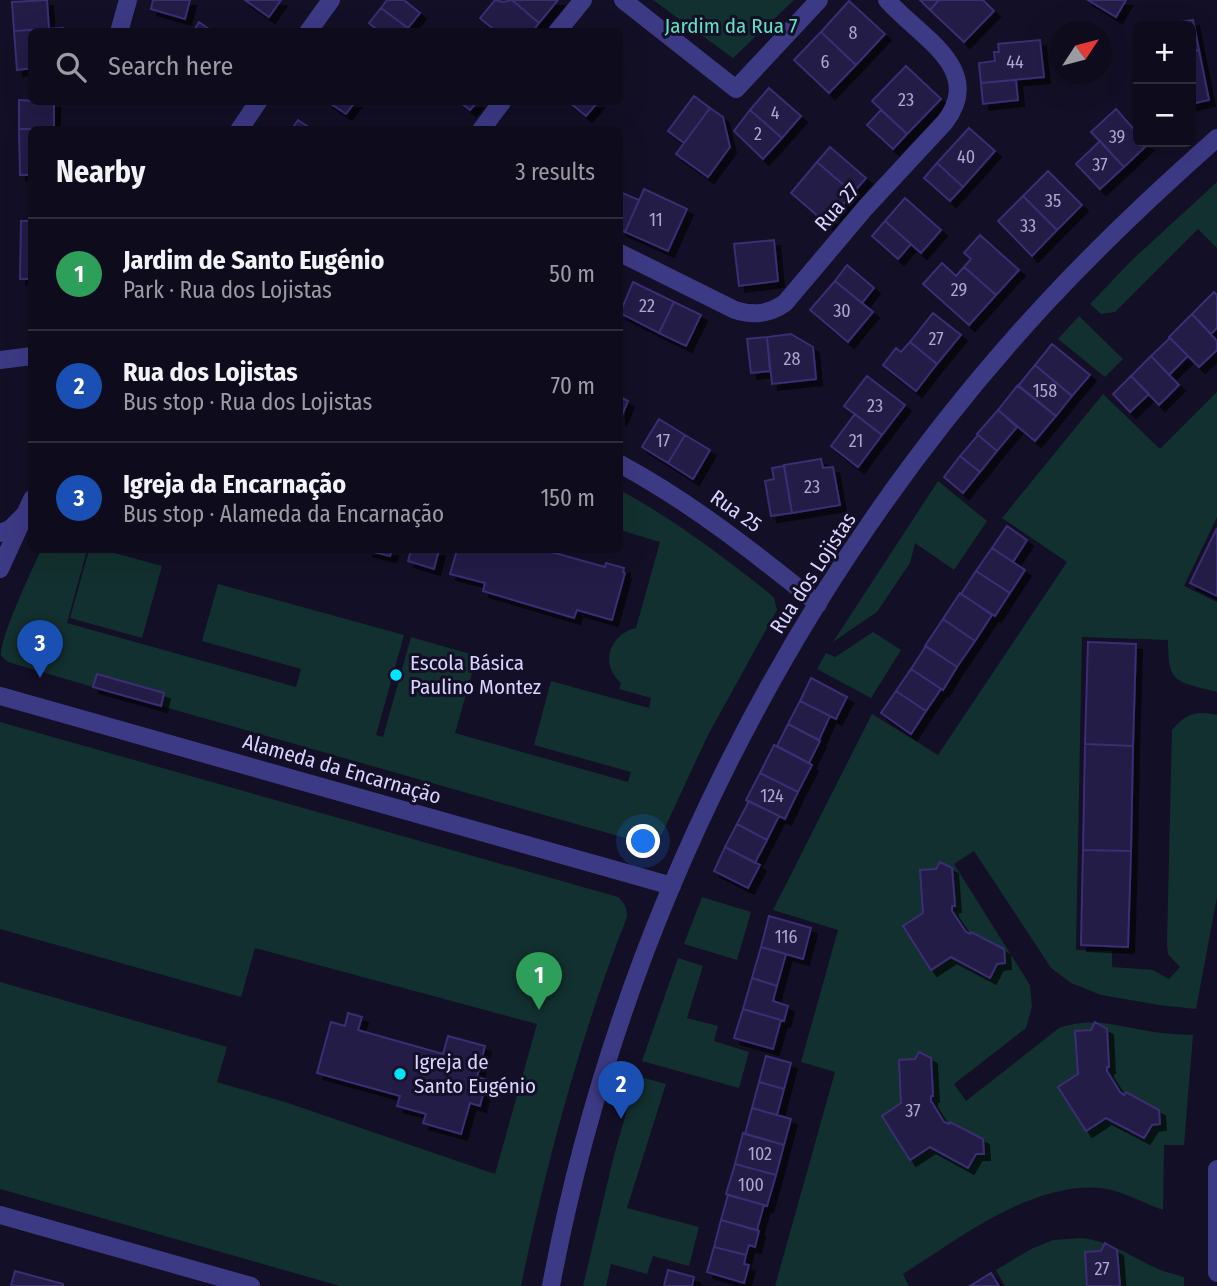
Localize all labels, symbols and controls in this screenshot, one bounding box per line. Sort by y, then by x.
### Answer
park label: Jardim da Rua 7 [664,13,798,39]
north arrow [1049,21,1112,84]
map controls [1133,21,1196,147]
button: + [1133,21,1196,84]
house number: 8 [849,22,858,44]
search box [28,28,623,105]
icon: search [52,48,90,86]
text: Search here [108,51,233,82]
house number: 6 [821,51,830,73]
house number: 44 [1006,51,1024,73]
button: − [1133,84,1196,147]
house number: 23 [898,89,914,111]
house number: 4 [771,102,780,124]
house number: 2 [754,123,762,145]
house number: 39 [1109,126,1125,148]
house number: 40 [957,146,975,168]
text: Nearby [56,154,145,190]
house number: 37 [1092,154,1108,176]
text: 3 results [515,158,595,186]
street label: Rua 27 [809,178,865,236]
house number: 35 [1045,190,1061,212]
house number: 11 [649,209,663,231]
house number: 33 [1020,215,1036,237]
text: Jardim de Santo Eugénio [123,245,384,276]
text: 1 [74,260,84,288]
text: 50 m [549,260,595,288]
text: Park · Rua dos Lojistas [123,276,332,304]
house number: 29 [951,279,967,301]
house number: 22 [639,295,655,317]
house number: 30 [833,300,851,322]
house number: 27 [928,328,944,350]
house number: 28 [784,348,800,370]
text: Rua dos Lojistas [123,357,298,388]
text: 2 [74,372,84,400]
text: 70 m [551,372,595,400]
house number: 158 [1033,380,1057,402]
text: Bus stop · Rua dos Lojistas [123,388,372,416]
house number: 23 [867,395,883,417]
house number: 17 [656,430,670,452]
house number: 21 [849,430,863,452]
text: Igreja da Encarnação [123,469,346,500]
house number: 23 [804,476,820,498]
text: 3 [74,484,84,512]
text: 150 m [540,484,595,512]
street label: Rua 25 [705,484,767,538]
text: Bus stop · Alameda da Encarnação [123,500,444,528]
street label: Rua dos Lojistas [764,508,862,638]
pin: 3 [17,620,63,678]
place label: Escola Básica Paulino Montez [410,650,541,700]
marker: Escola Básica Paulino Montez [388,667,404,683]
street label: Alameda da Encarnação [240,728,444,810]
house number: 124 [760,785,784,807]
your location [626,824,660,858]
house number: 116 [775,926,797,948]
pin: 1 [516,952,562,1010]
place label: Igreja de Santo Eugénio [414,1049,536,1099]
pin: 2 [598,1061,644,1119]
marker: Igreja de Santo Eugénio [392,1066,408,1082]
house number: 37 [905,1100,921,1122]
house number: 102 [748,1143,772,1165]
house number: 100 [738,1174,764,1196]
house number: 27 [1094,1258,1110,1280]

